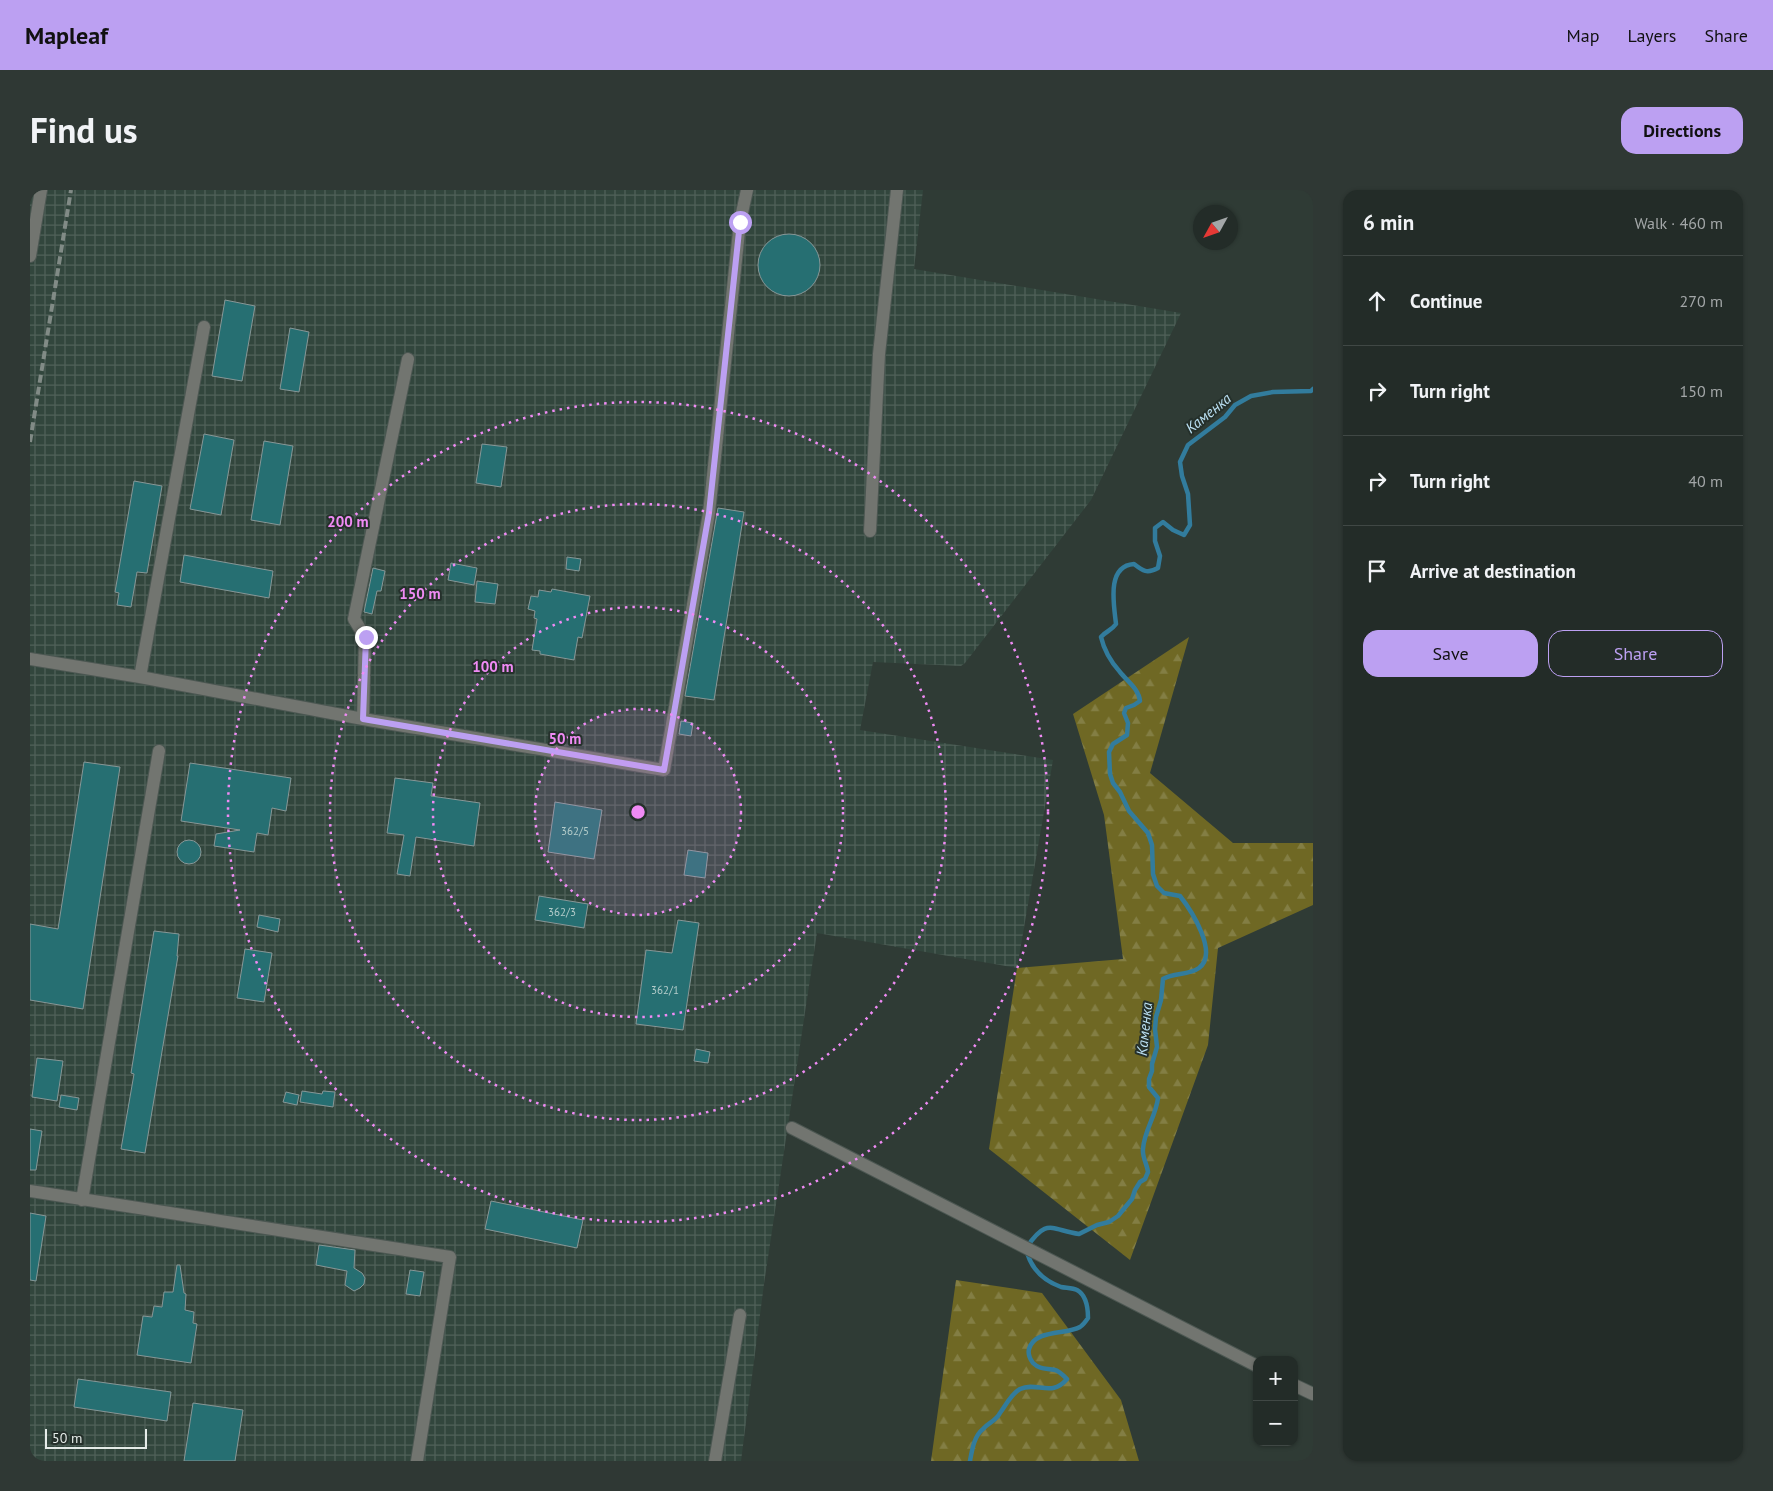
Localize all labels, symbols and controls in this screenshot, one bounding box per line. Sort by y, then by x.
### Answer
text: Mapleaf [25,20,108,51]
text: Map [1567,24,1599,47]
text: Layers [1627,24,1676,47]
text: Share [1704,24,1748,47]
text: Find us [30,107,138,153]
button: Directions [1621,107,1743,154]
north arrow [1193,205,1238,250]
text: 6 min [1363,209,1414,236]
route start [729,211,752,234]
text: Walk · 460 m [1634,213,1723,233]
icon: ahead [1363,287,1391,315]
text: Continue [1410,289,1482,313]
text: 270 m [1680,291,1723,311]
icon: right [1363,377,1391,405]
text: Turn right [1410,379,1490,403]
text: 150 m [1680,381,1723,401]
water label: Каменка [1181,388,1235,437]
icon: right [1363,467,1391,495]
text: Turn right [1410,469,1490,493]
text: 40 m [1688,471,1723,491]
text: 200 m [327,512,369,531]
icon: arrive [1363,557,1391,585]
text: Arrive at destination [1410,559,1576,583]
text: 150 m [399,584,441,603]
route end [355,626,378,649]
button: Save [1363,630,1538,677]
button: Share [1548,630,1723,677]
text: 100 m [472,657,514,676]
text: 50 m [549,729,581,748]
centre of rings [629,803,647,821]
house number: 362/5 [561,824,589,838]
house number: 362/3 [548,905,576,919]
house number: 362/1 [651,983,679,997]
water label: Каменка [1132,1001,1156,1057]
map controls [1253,1356,1298,1446]
button: + [1253,1356,1298,1401]
button: − [1253,1401,1298,1446]
scale bar [45,1426,148,1449]
text: 50 m [52,1429,82,1447]

